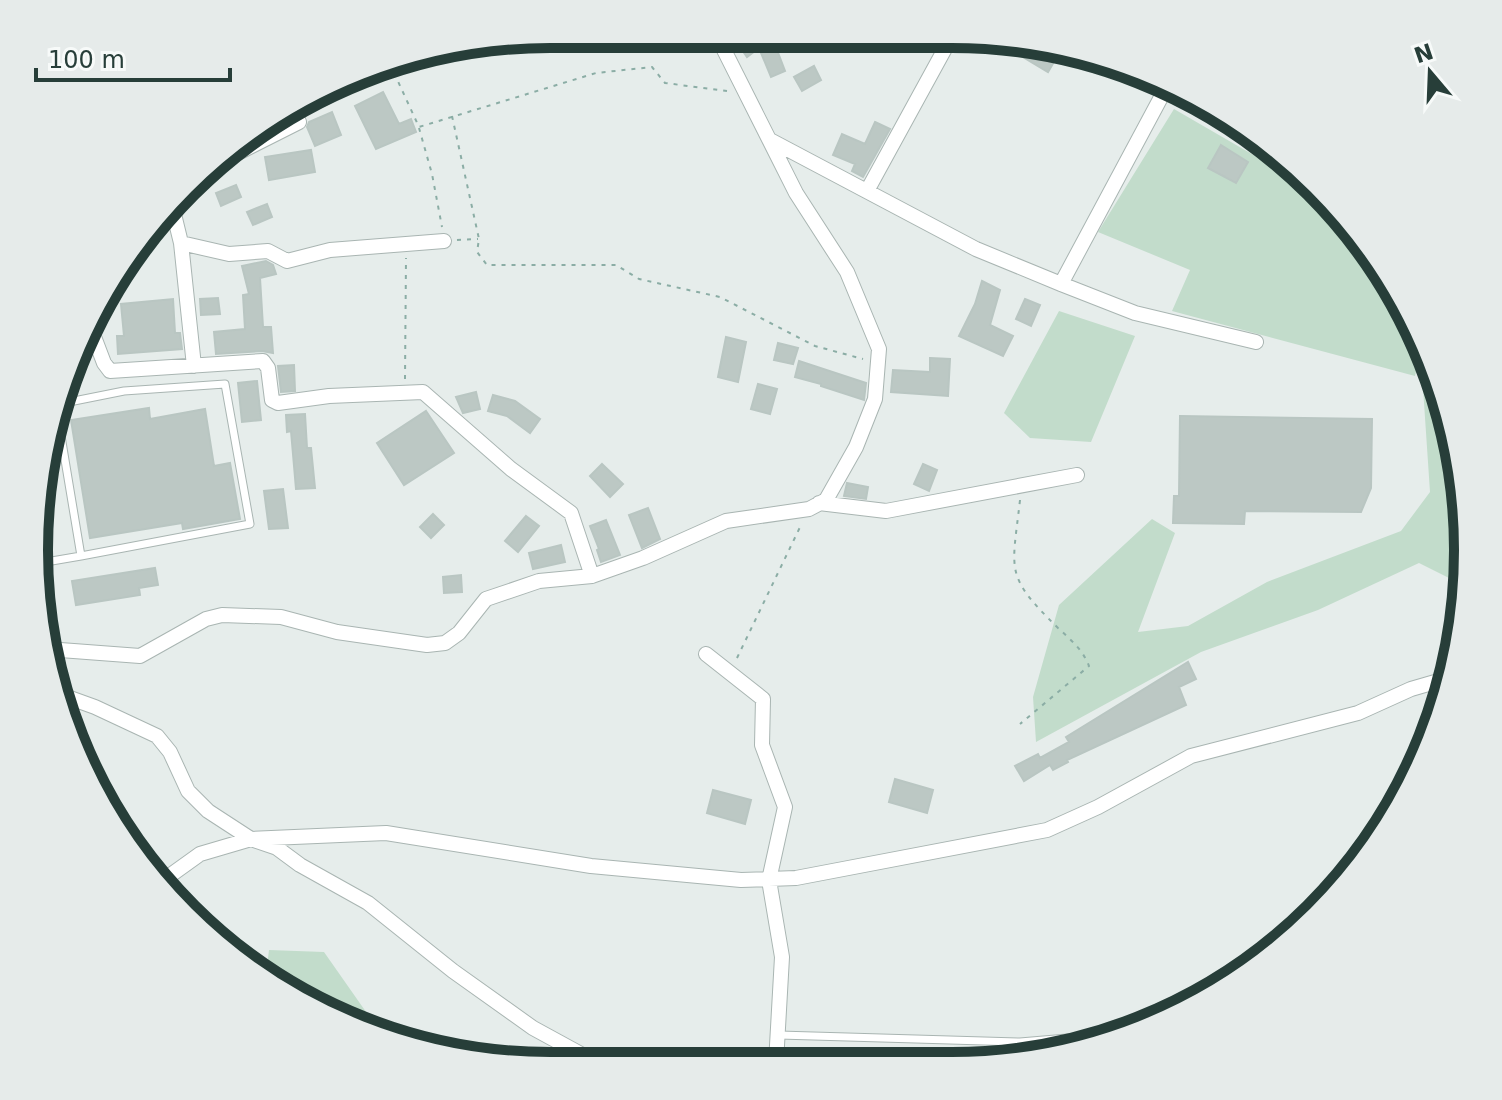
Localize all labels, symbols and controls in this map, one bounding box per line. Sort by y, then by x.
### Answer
scale bar [36,32,230,82]
north arrow [1390,32,1470,112]
text: N [1411,39,1436,68]
text: 100 m [48,46,125,74]

